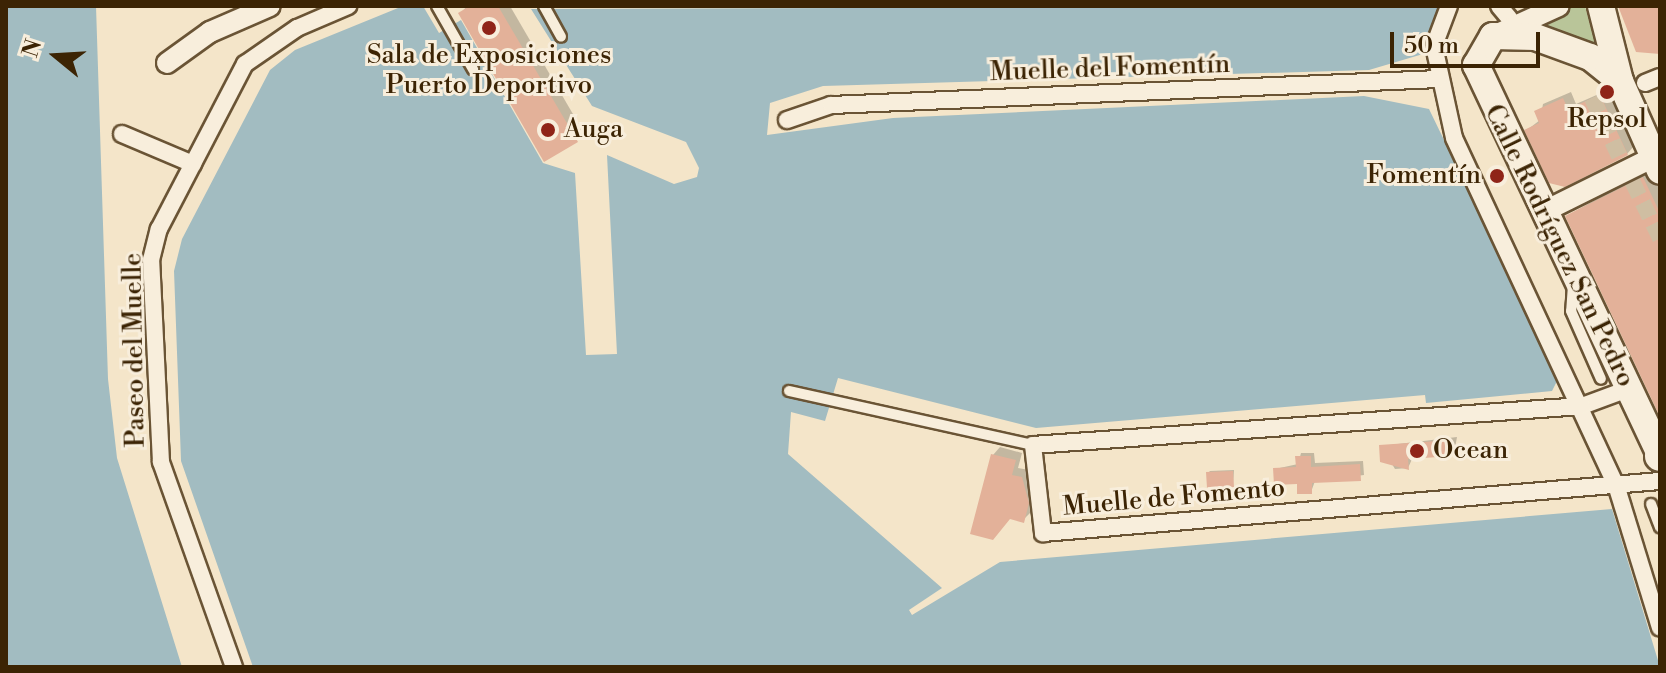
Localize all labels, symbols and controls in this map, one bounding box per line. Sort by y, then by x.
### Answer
north arrow [16,16,96,96]
scale bar [1394,16,1544,66]
marker: Sala de Exposiciones Puerto Deportivo [480,19,498,37]
text: 50 m [1404,31,1459,61]
text: N [17,36,48,61]
place label: Sala de Exposiciones Puerto Deportivo [367,40,611,102]
street label: Muelle del Fomentín [989,49,1231,89]
marker: Repsol [1598,83,1616,101]
street label: Calle Rodríguez San Pedro [1477,100,1641,392]
place label: Repsol [1567,104,1647,136]
place label: Auga [564,114,623,146]
marker: Auga [539,121,557,139]
place label: Fomentín [1366,160,1481,192]
marker: Fomentín [1488,167,1506,185]
street label: Paseo del Muelle [118,253,152,447]
place label: Ocean [1433,435,1508,467]
marker: Ocean [1408,442,1426,460]
street label: Muelle de Fomento [1062,473,1286,523]

